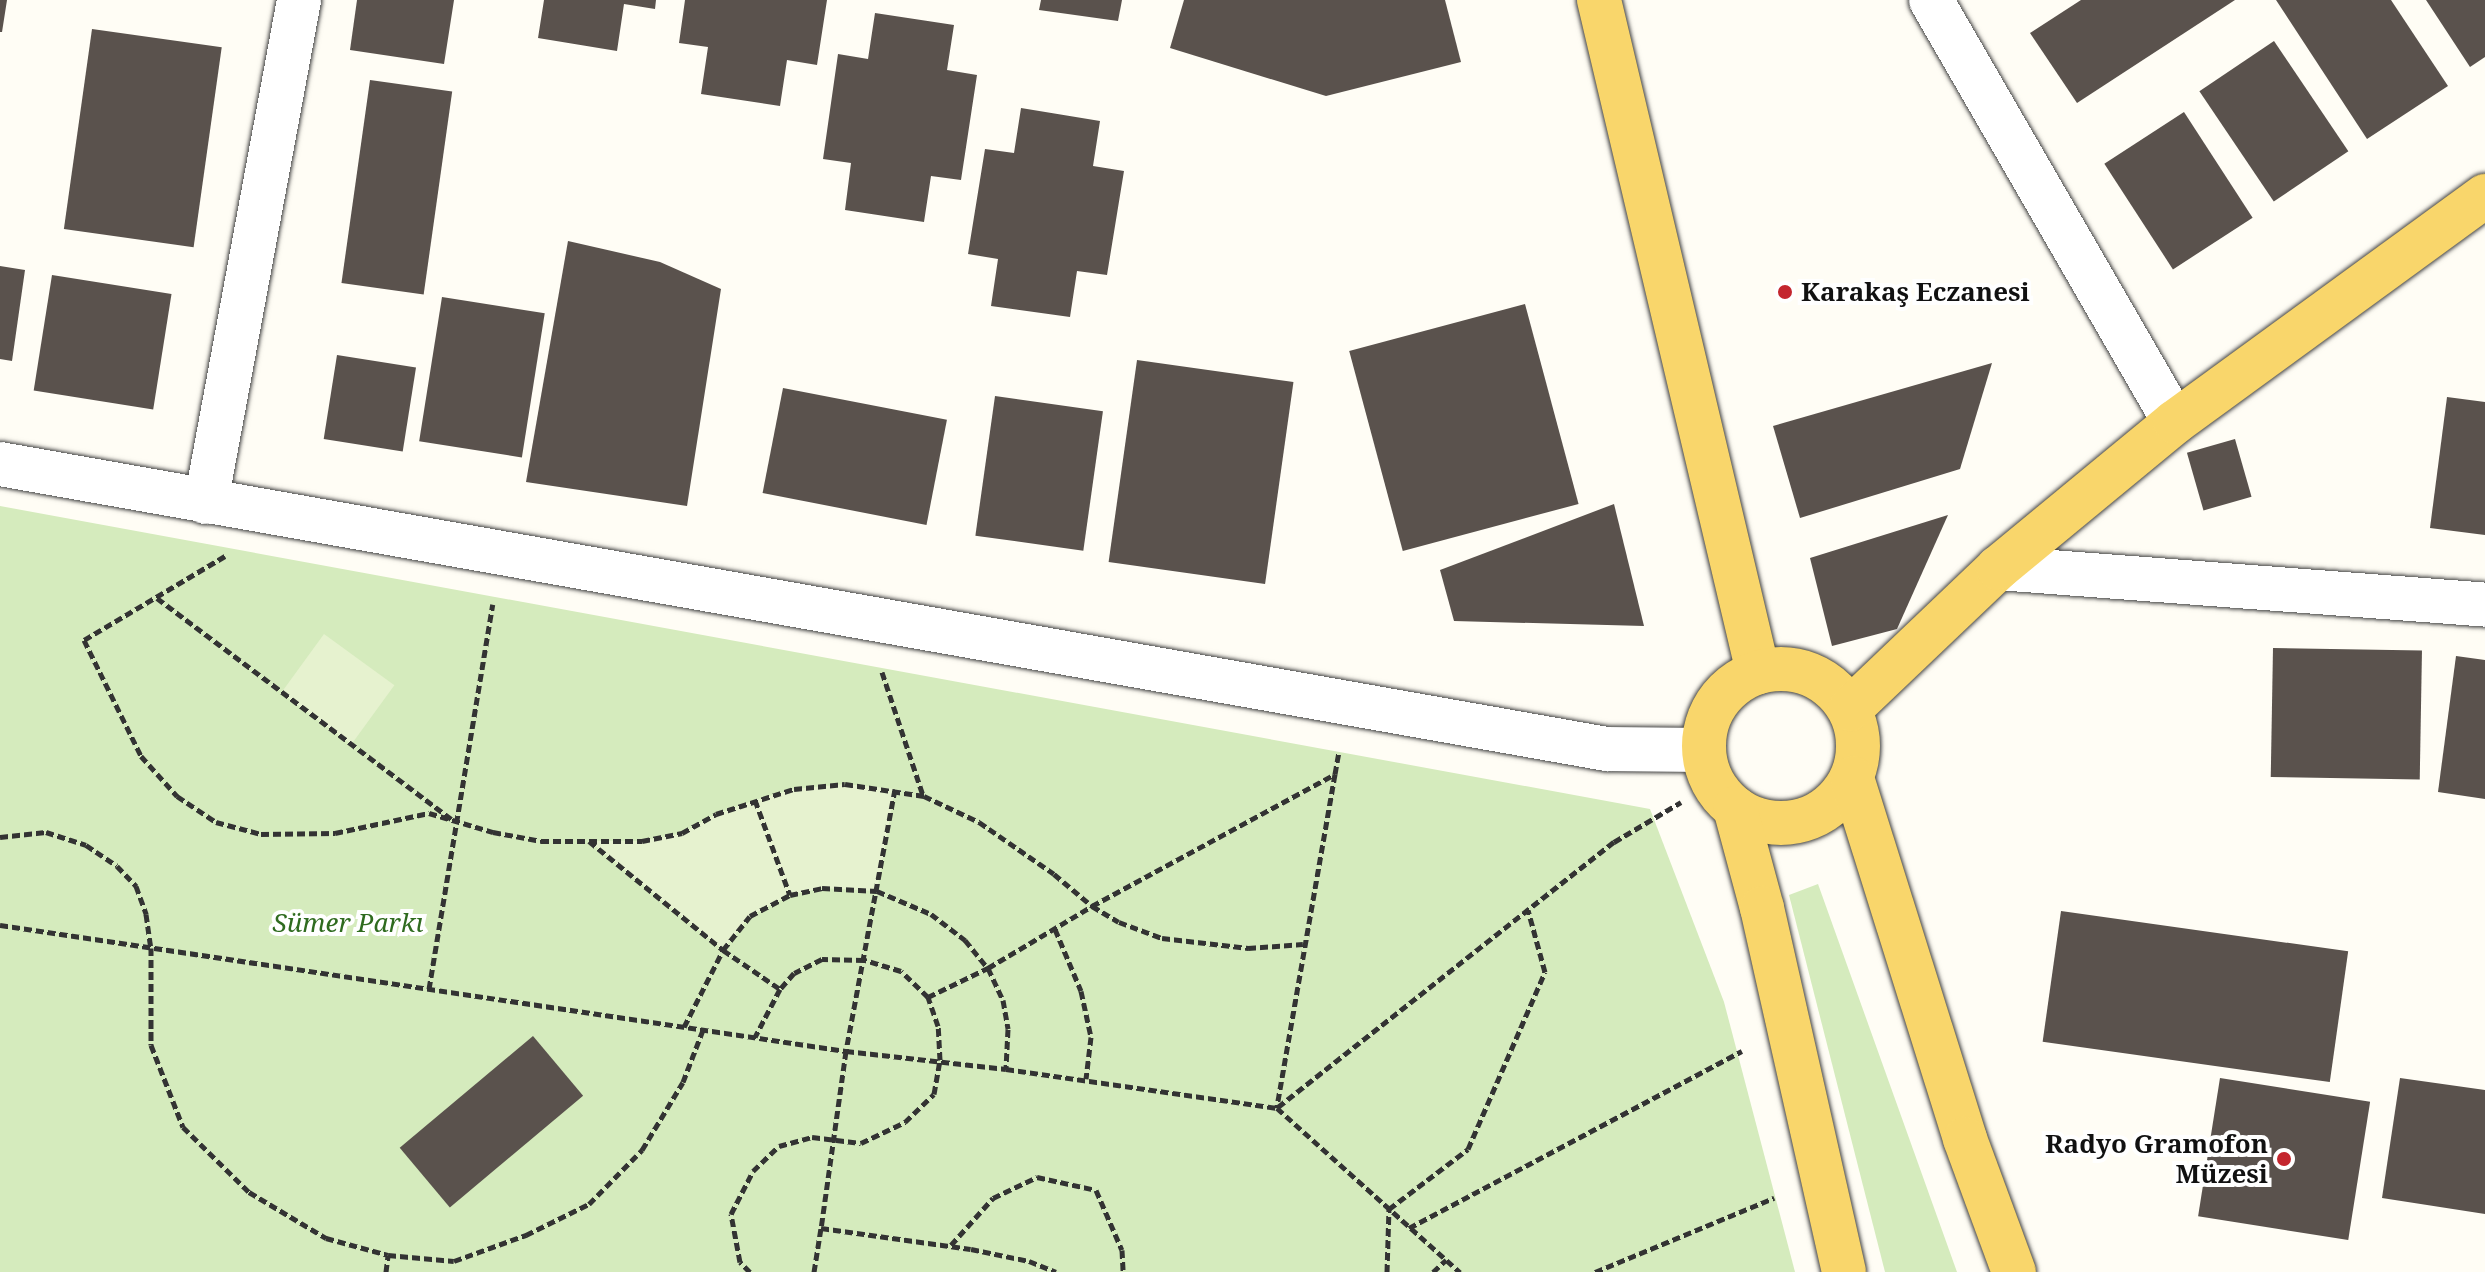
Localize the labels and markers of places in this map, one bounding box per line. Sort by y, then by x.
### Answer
place label: Karakaş Eczanesi [1801,276,2030,308]
marker: Karakaş Eczanesi [1776,283,1794,301]
place label: Radyo Gramofon Müzesi [2045,1128,2268,1190]
marker: Radyo Gramofon Müzesi [2275,1150,2293,1168]

